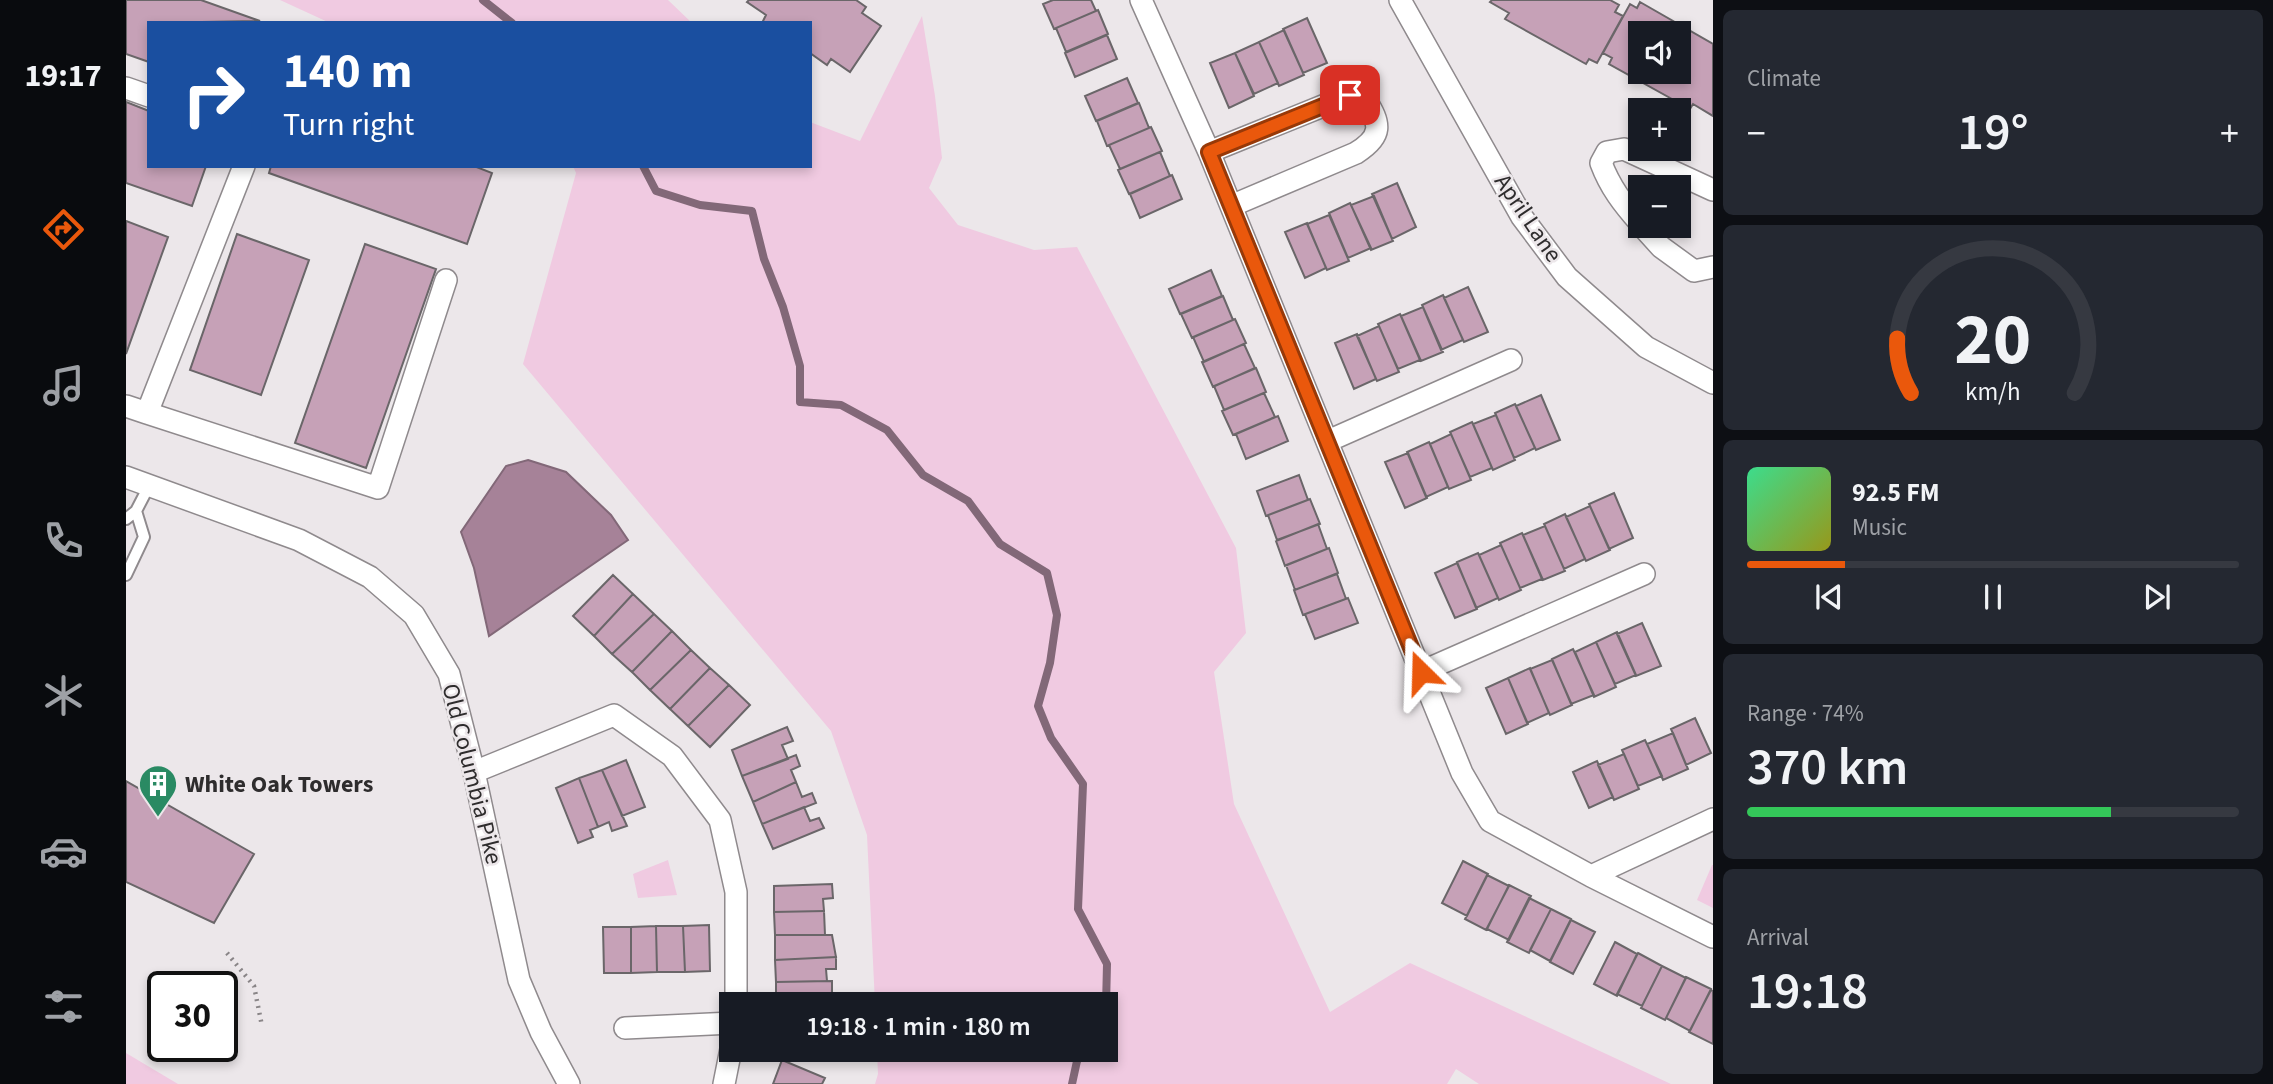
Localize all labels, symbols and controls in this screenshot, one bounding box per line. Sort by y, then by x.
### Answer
map controls [1628,21,1691,238]
button: sound [1628,21,1691,84]
text: 140 m [283,37,412,107]
icon: right [168,49,259,140]
text: 19:17 [24,53,102,99]
text: Climate [1747,62,1821,95]
pin [1320,65,1380,125]
icon: arrive [1331,76,1369,114]
text: 19° [1957,96,2029,170]
button: + [1628,98,1691,161]
text: Turn right [283,102,414,148]
text: − [1747,107,1766,161]
text: + [2220,107,2239,161]
street label: April Lane [1485,167,1571,269]
button: − [1628,175,1691,238]
icon: directions [39,205,88,254]
text: 20 [1955,289,2031,393]
icon: music [39,361,88,410]
text: km/h [1965,374,2021,410]
text: 92.5 FM [1852,474,1940,511]
text: Music [1852,511,1907,544]
icon: phone [39,516,88,565]
icon: previous [1810,578,1848,616]
icon: pause [1974,578,2012,616]
icon: next [2138,578,2176,616]
position arrow [1384,635,1458,709]
icon: climate [39,671,88,720]
street label: Old Columbia Pike [433,680,511,868]
text: Range · 74% [1747,697,1864,730]
text: 370 km [1747,731,1908,805]
building icon: White Oak Towers [137,763,179,818]
place label: White Oak Towers [185,767,373,802]
icon: car [39,827,88,876]
text: Arrival [1747,921,1809,954]
text: 19:18 [1747,955,1868,1029]
speed limit sign: 30 [147,971,238,1062]
icon: filters [39,982,88,1031]
text: 19:18 · 1 min · 180 m [806,1008,1031,1045]

